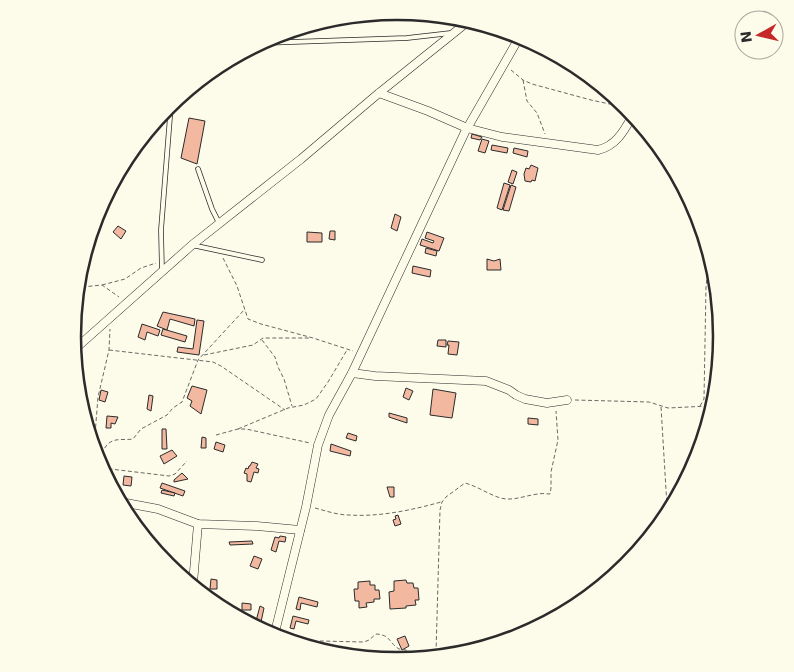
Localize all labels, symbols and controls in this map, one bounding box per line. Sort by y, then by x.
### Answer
north arrow [734,10,784,60]
text: N [737,30,755,44]

